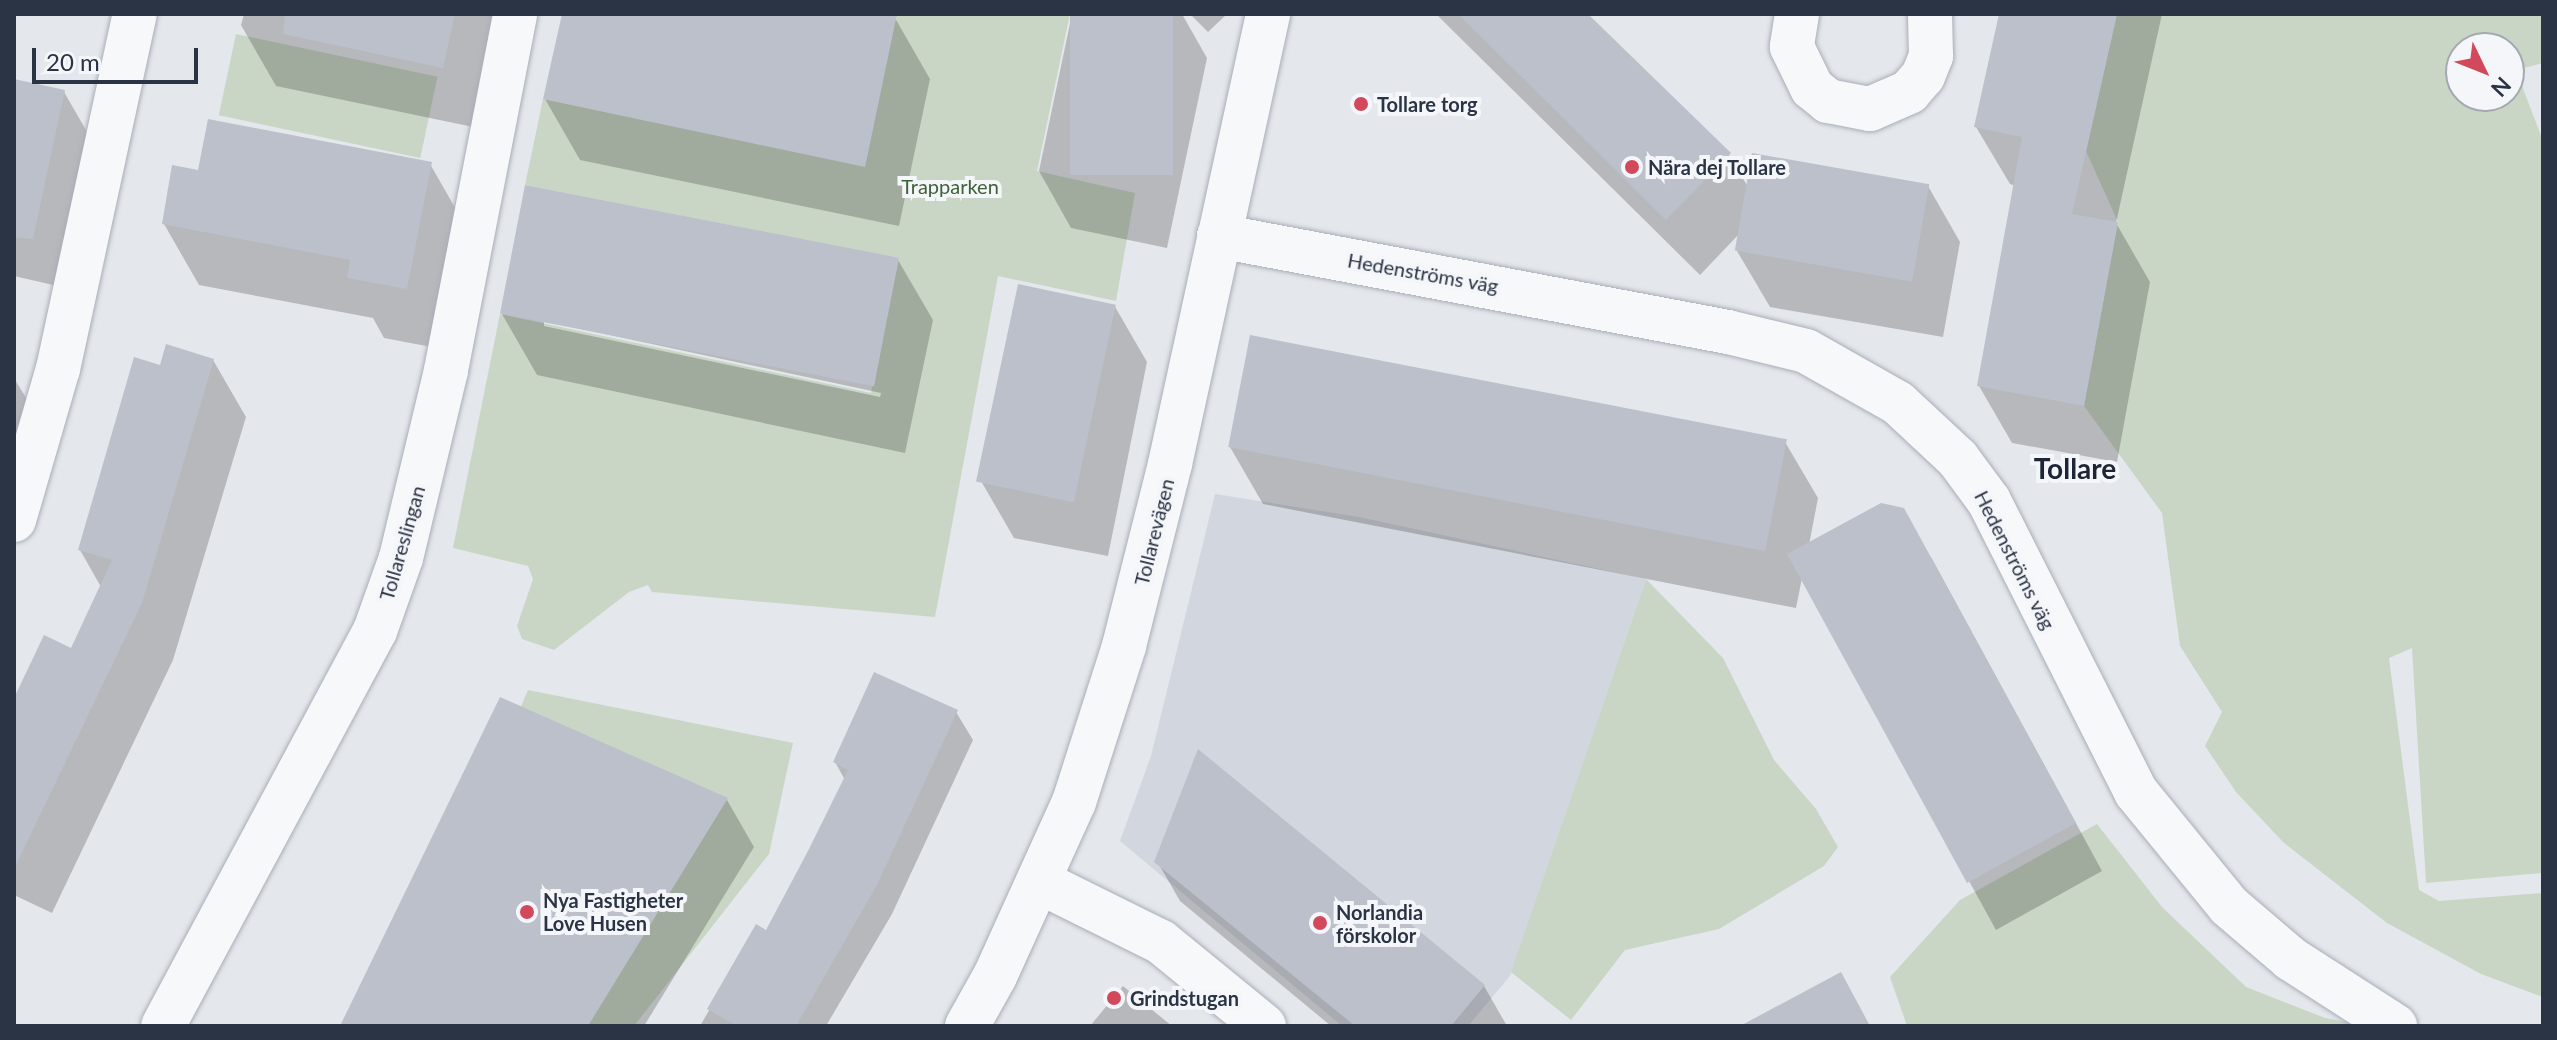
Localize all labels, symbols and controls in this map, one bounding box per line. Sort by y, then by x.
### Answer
scale bar [36,32,202,82]
north arrow [2445,32,2525,112]
text: 20 m [46,47,100,76]
text: N [2486,72,2517,103]
place label: Tollare torg [1377,92,1478,116]
marker: Tollare torg [1352,95,1370,113]
place label: Nära dej Tollare [1648,155,1787,179]
marker: Nära dej Tollare [1623,158,1641,176]
park label: Trapparken [901,174,999,198]
street label: Hedenströms väg [1346,248,1500,298]
district label: Tollare [2034,451,2116,485]
street label: Tollarevägen [1129,476,1179,588]
street label: Tollareslingan [374,483,430,603]
street label: Hedenströms väg [1970,486,2060,634]
place label: Nya Fastigheter Love Husen [543,888,683,935]
place label: Norlandia förskolor [1336,900,1423,947]
marker: Nya Fastigheter Love Husen [518,903,536,921]
marker: Norlandia förskolor [1311,914,1329,932]
place label: Grindstugan [1130,986,1239,1010]
marker: Grindstugan [1105,989,1123,1007]

